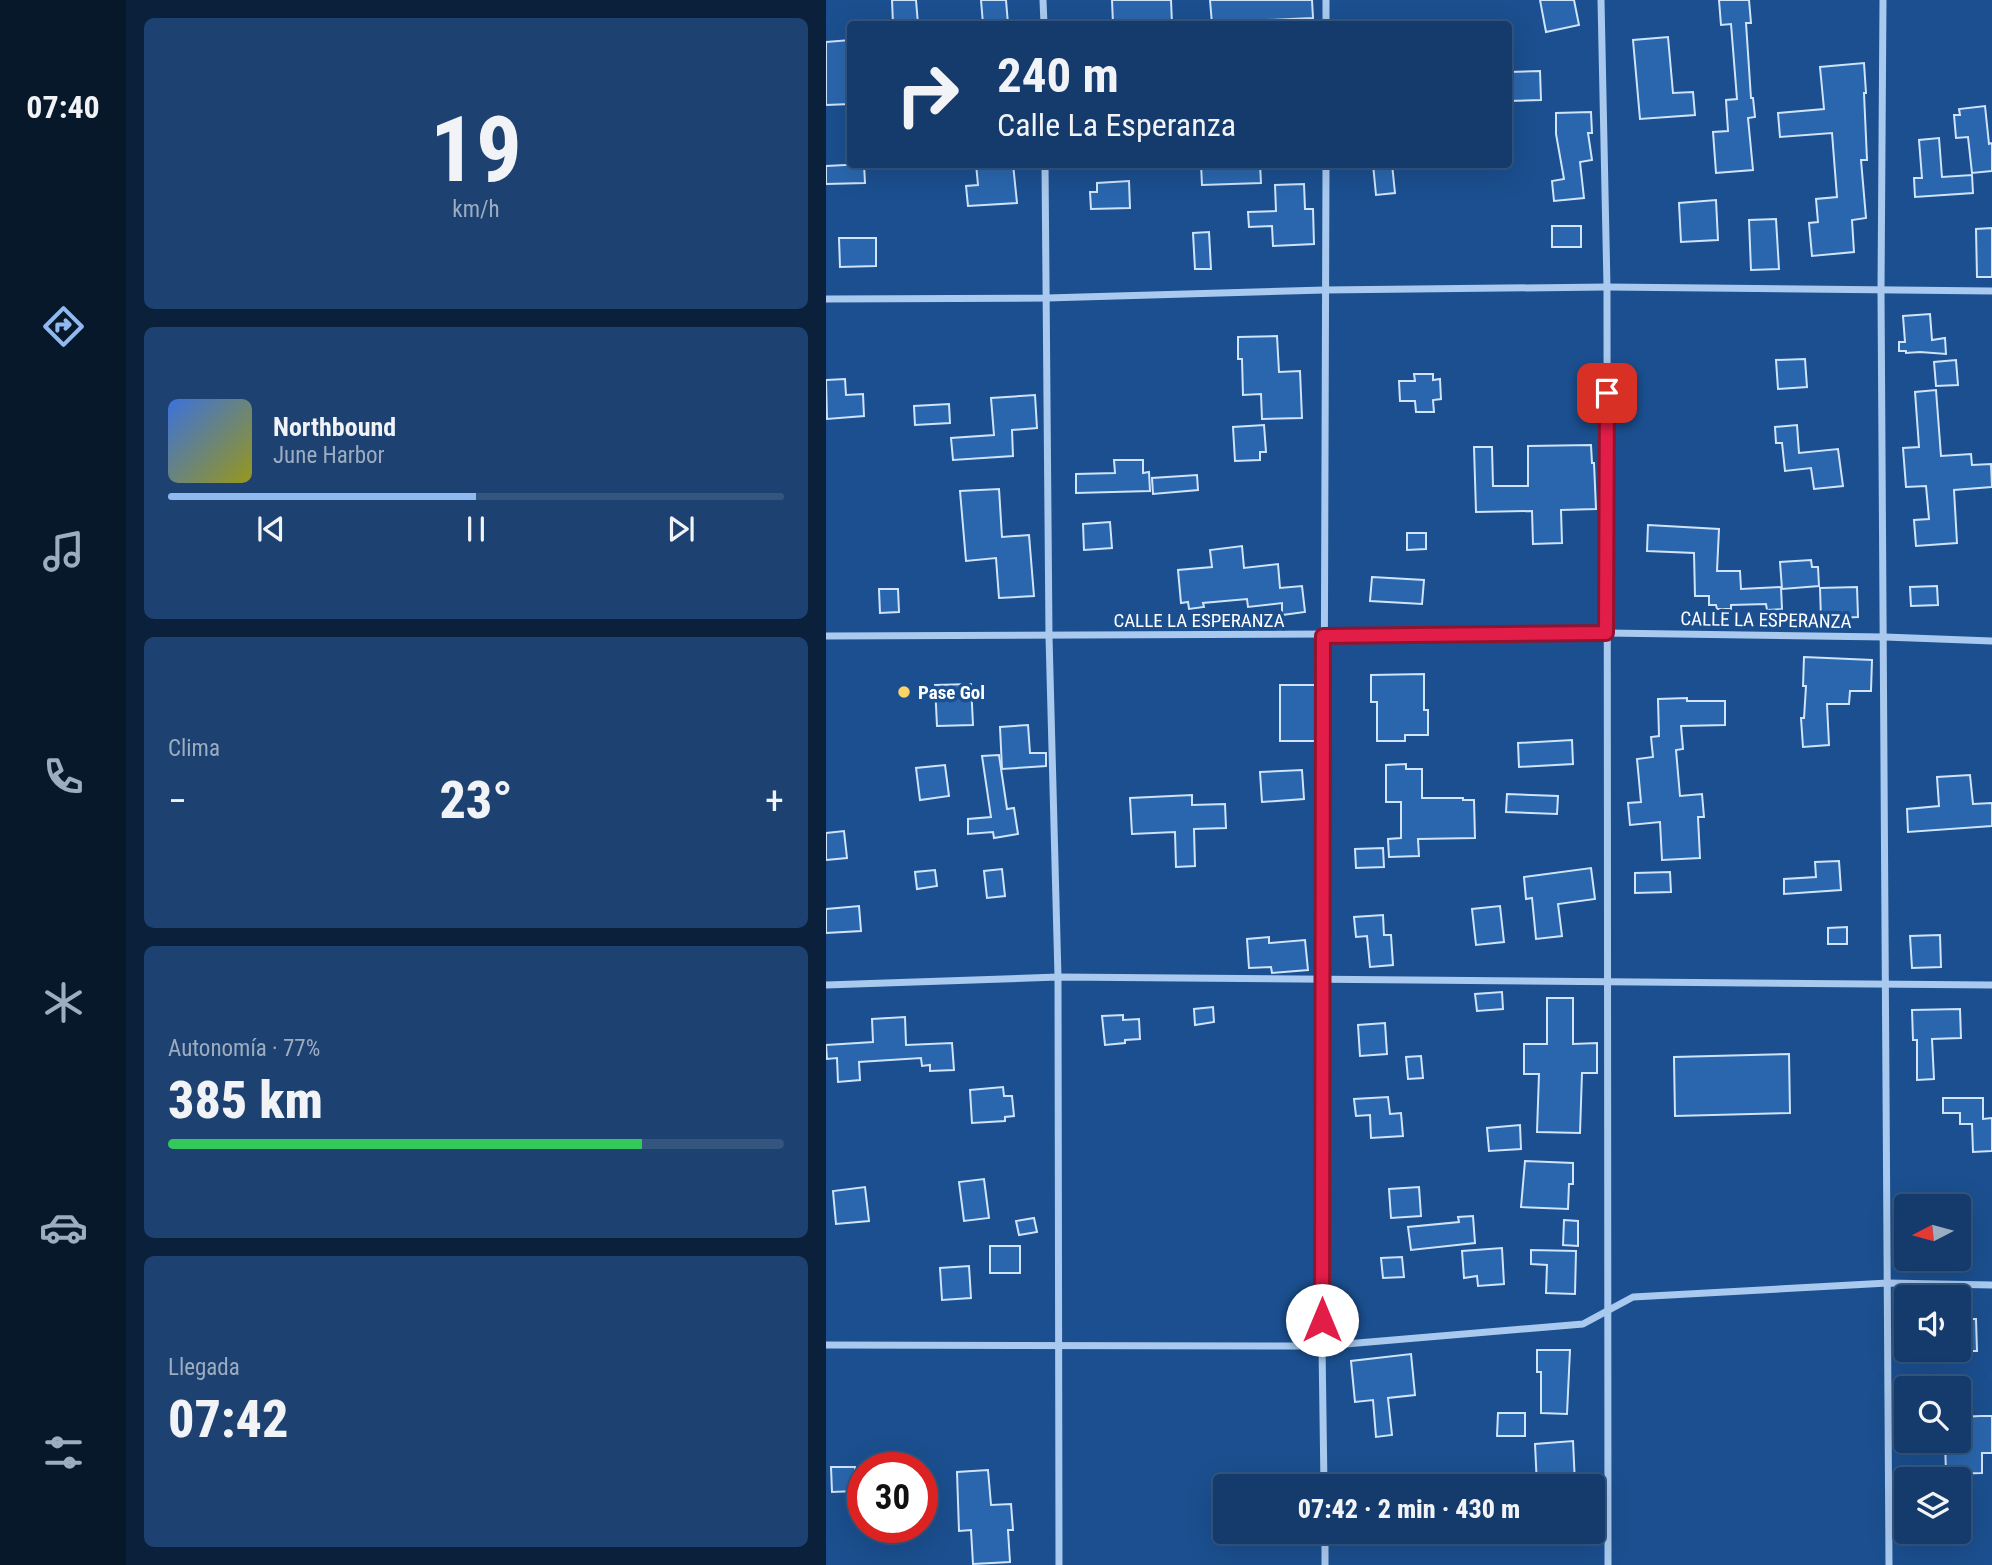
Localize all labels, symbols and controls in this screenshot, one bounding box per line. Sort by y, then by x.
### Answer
text: 240 m [997,47,1119,104]
icon: right [882,49,973,140]
text: 07:40 [26,88,100,126]
text: 19 [430,97,522,203]
text: Calle La Esperanza [997,106,1236,144]
text: km/h [452,196,500,223]
icon: directions [39,302,88,351]
pin [1577,363,1637,423]
icon: arrive [1588,374,1626,412]
text: Northbound [273,412,396,442]
text: June Harbor [273,442,385,469]
icon: previous [252,510,290,548]
icon: pause [457,510,495,548]
icon: next [662,510,700,548]
icon: music [39,527,88,576]
street label: CALLE LA ESPERANZA [1680,607,1852,633]
street label: CALLE LA ESPERANZA [1113,609,1285,632]
place label: Pase Gol [918,681,985,704]
marker: Pase Gol [896,684,912,700]
text: Clima [168,735,220,762]
icon: phone [39,752,88,801]
text: 23° [439,770,513,831]
text: − [168,779,187,823]
text: + [765,779,784,823]
icon: climate [39,978,88,1027]
text: Autonomía · 77% [168,1035,320,1062]
text: 385 km [168,1070,323,1131]
north arrow [1894,1194,1970,1270]
map controls [1894,1194,1971,1544]
icon: car [39,1203,88,1252]
position arrow [1285,1283,1359,1357]
button: sound [1894,1285,1971,1362]
text: Llegada [168,1354,240,1381]
button: search [1894,1376,1971,1453]
text: 07:42 [168,1389,288,1450]
icon: filters [39,1428,88,1477]
speed limit sign: 30 [847,1452,938,1543]
button: layers [1894,1467,1971,1544]
text: 07:42 · 2 min · 430 m [1298,1494,1520,1524]

